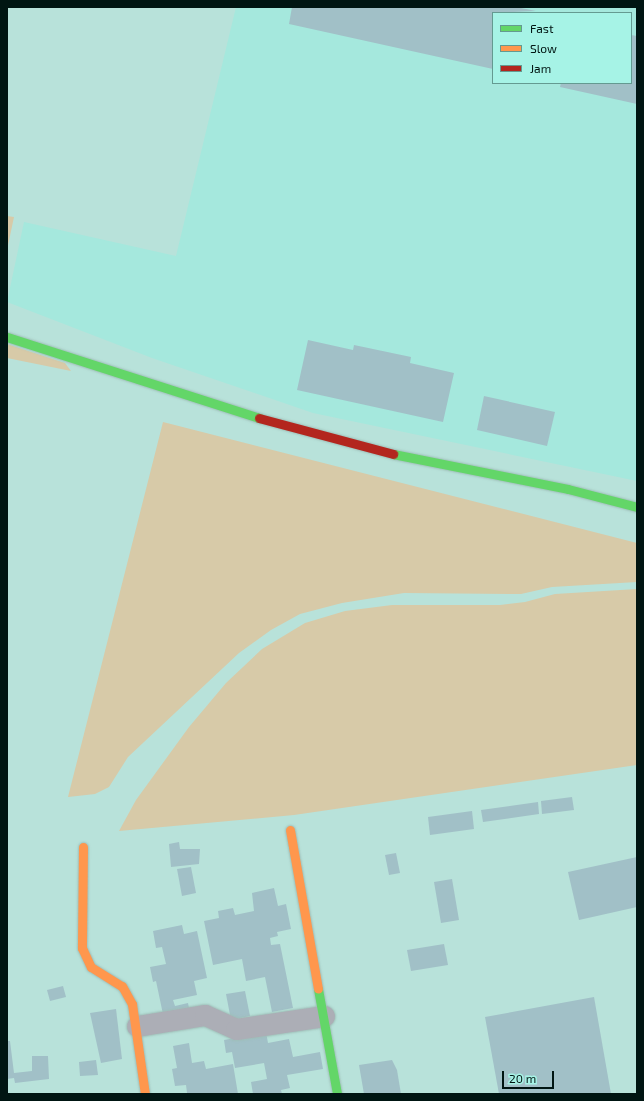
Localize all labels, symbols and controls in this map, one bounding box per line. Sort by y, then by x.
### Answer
legend [492,12,632,84]
text: Fast [530,21,553,35]
text: Slow [530,41,557,55]
text: Jam [530,61,551,75]
scale bar [504,1063,556,1089]
text: 20 m [509,1071,536,1085]

